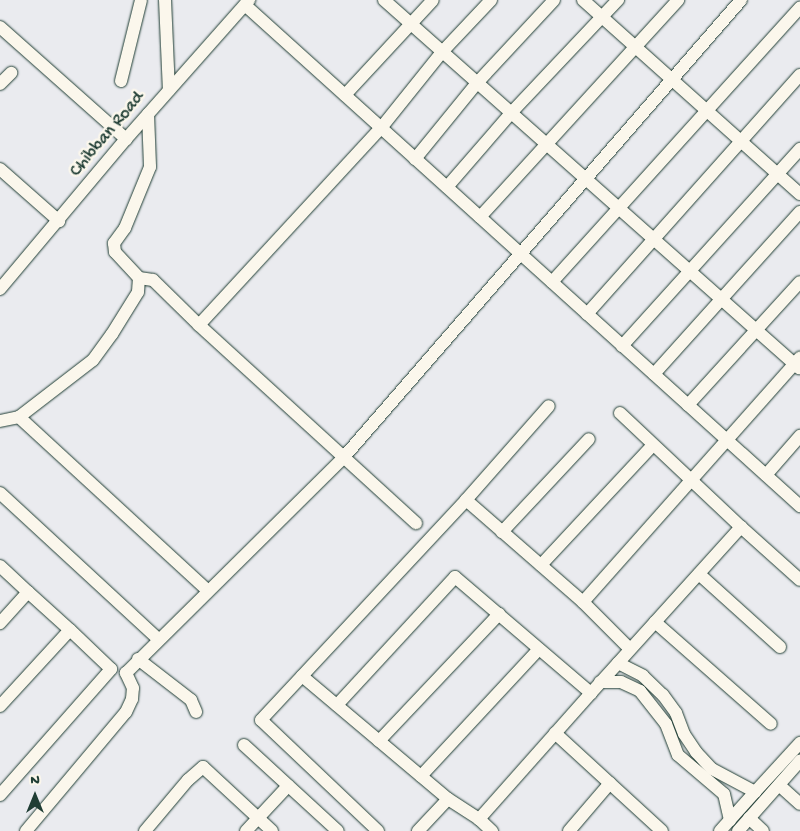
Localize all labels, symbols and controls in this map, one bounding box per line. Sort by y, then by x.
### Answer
street label: Chibban Road [66,88,150,182]
north arrow [10,771,60,821]
text: N [30,772,40,789]

